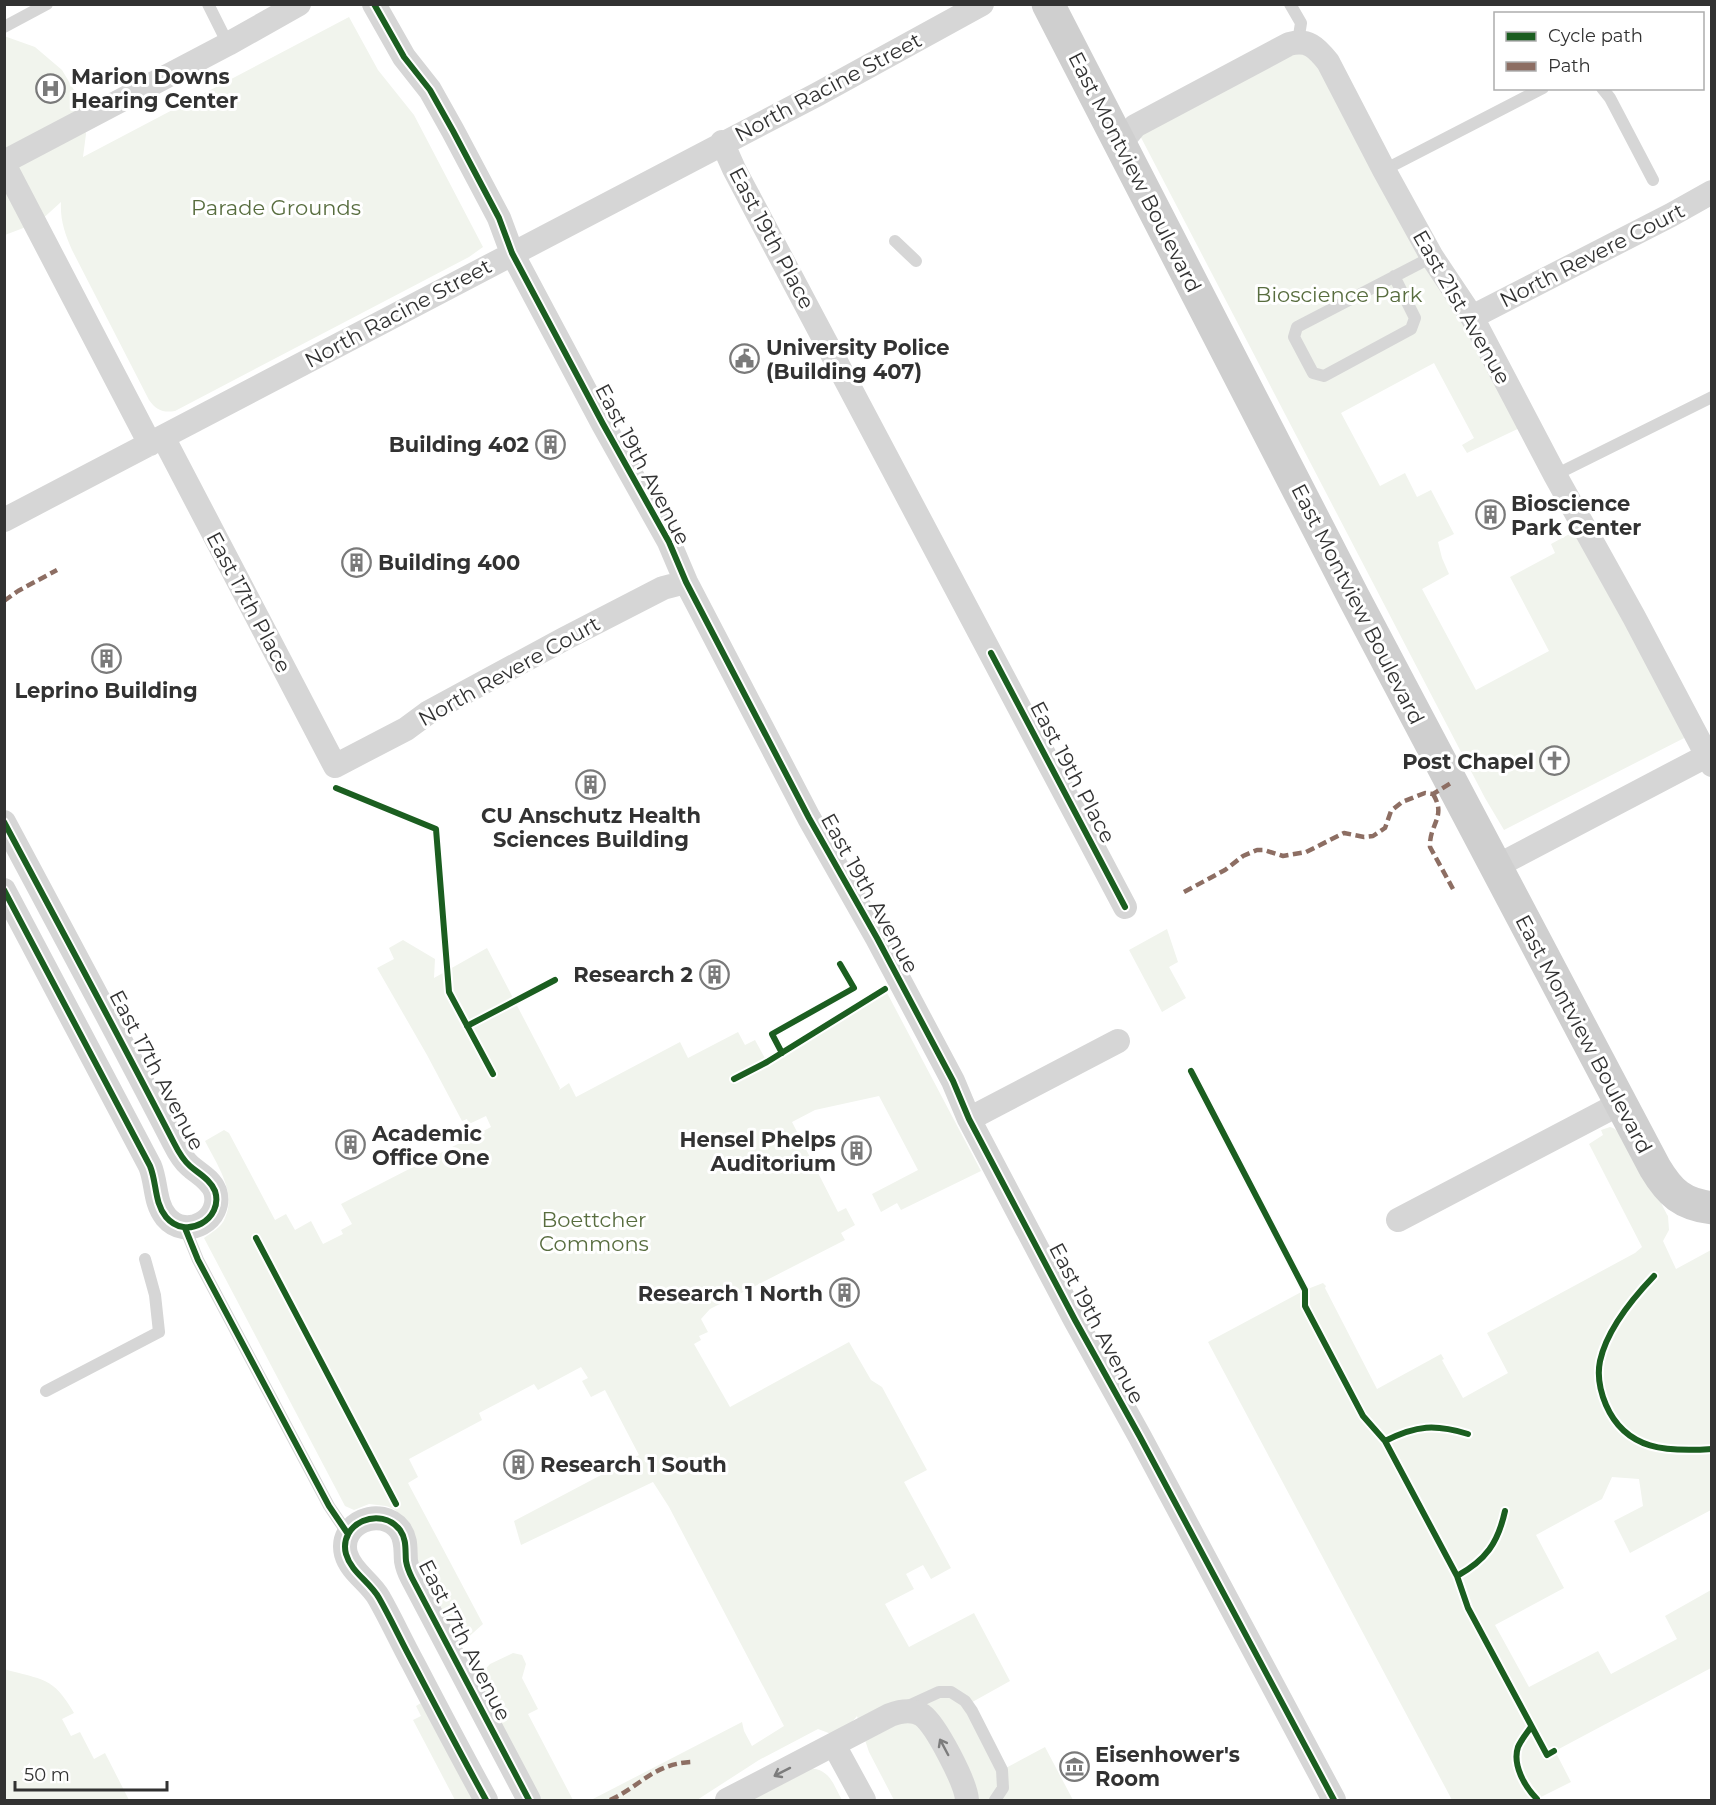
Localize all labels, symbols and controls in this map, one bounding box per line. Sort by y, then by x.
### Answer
legend [1494,12,1704,90]
text: Cycle path [1548,25,1643,47]
street label: North Racine Street [730,27,926,147]
street label: East Montview Boulevard [1063,47,1207,297]
text: Path [1548,55,1591,77]
place label: Marion Downs Hearing Center [71,64,238,113]
hospital icon: Marion Downs Hearing Center [34,72,66,104]
street label: East 19th Place [724,163,820,313]
park label: Parade Grounds [191,195,361,220]
street label: North Revere Court [1495,198,1689,312]
street label: East 21st Avenue [1408,226,1516,388]
street label: North Racine Street [300,253,496,373]
park label: Bioscience Park [1256,282,1423,307]
place label: University Police (Building 407) [766,335,950,384]
public building icon: University Police (Building 407) [729,343,761,375]
street label: East 19th Avenue [590,379,696,549]
building icon: Building 402 [534,428,566,460]
place label: Building 402 [389,432,529,457]
street label: East Montview Boulevard [1286,479,1430,729]
place label: Bioscience Park Center [1511,491,1641,540]
building icon: Bioscience Park Center [1474,499,1506,531]
street label: East 17th Place [201,527,297,677]
building icon: Building 400 [341,546,373,578]
place label: Building 400 [378,550,520,575]
street label: North Revere Court [414,611,604,731]
building icon: Leprino Building [90,643,122,675]
place label: Leprino Building [14,678,198,703]
street label: East 19th Place [1025,697,1121,847]
church icon: Post Chapel [1539,745,1571,777]
place label: Post Chapel [1402,749,1534,774]
building icon: CU Anschutz Health Sciences Building [575,768,607,800]
place label: CU Anschutz Health Sciences Building [481,803,701,852]
street label: East 19th Avenue [816,809,924,977]
street label: East Montview Boulevard [1510,910,1658,1158]
building icon: Research 2 [698,958,730,990]
place label: Research 2 [573,962,693,987]
street label: East 17th Avenue [104,986,210,1154]
place label: Academic Office One [371,1121,489,1170]
place label: Hensel Phelps Auditorium [679,1127,836,1176]
building icon: Academic Office One [335,1129,367,1161]
building icon: Hensel Phelps Auditorium [841,1135,873,1167]
park label: Boettcher Commons [539,1207,649,1256]
street label: East 19th Avenue [1044,1238,1150,1408]
building icon: Research 1 North [828,1277,860,1309]
place label: Research 1 North [638,1281,823,1306]
building icon: Research 1 South [503,1448,535,1480]
place label: Research 1 South [540,1452,727,1477]
street label: East 17th Avenue [414,1555,516,1725]
one-way arrow [938,1739,950,1756]
place label: Eisenhower's Room [1095,1742,1240,1791]
museum icon: Eisenhower's Room [1058,1750,1090,1782]
scale bar [15,1754,166,1792]
text: 50 m [24,1764,70,1786]
one-way arrow [774,1767,792,1778]

